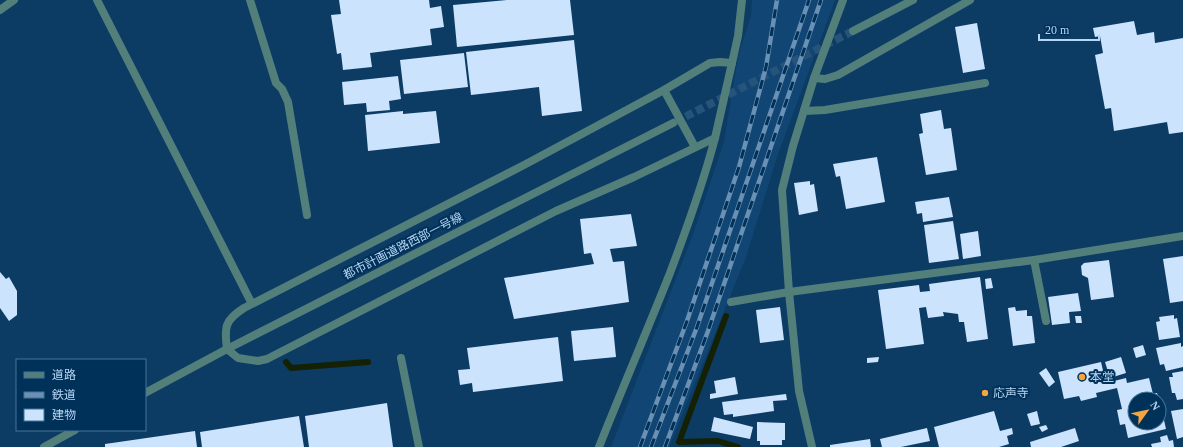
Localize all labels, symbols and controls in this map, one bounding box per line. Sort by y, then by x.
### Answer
scale bar [1039,16,1099,42]
text: 20 m [1045,23,1070,37]
street label: 都市計画道路西部一号線 [341,210,465,282]
legend [16,359,146,431]
text: 道路 [52,368,76,382]
place label: 本堂 [1090,370,1114,384]
marker: 本堂 [1077,372,1087,382]
place label: 応声寺 [993,386,1029,400]
text: 鉄道 [52,388,76,402]
marker: 応声寺 [980,388,990,398]
north arrow [1127,391,1167,431]
text: N [1148,399,1163,412]
text: 建物 [52,408,76,422]

